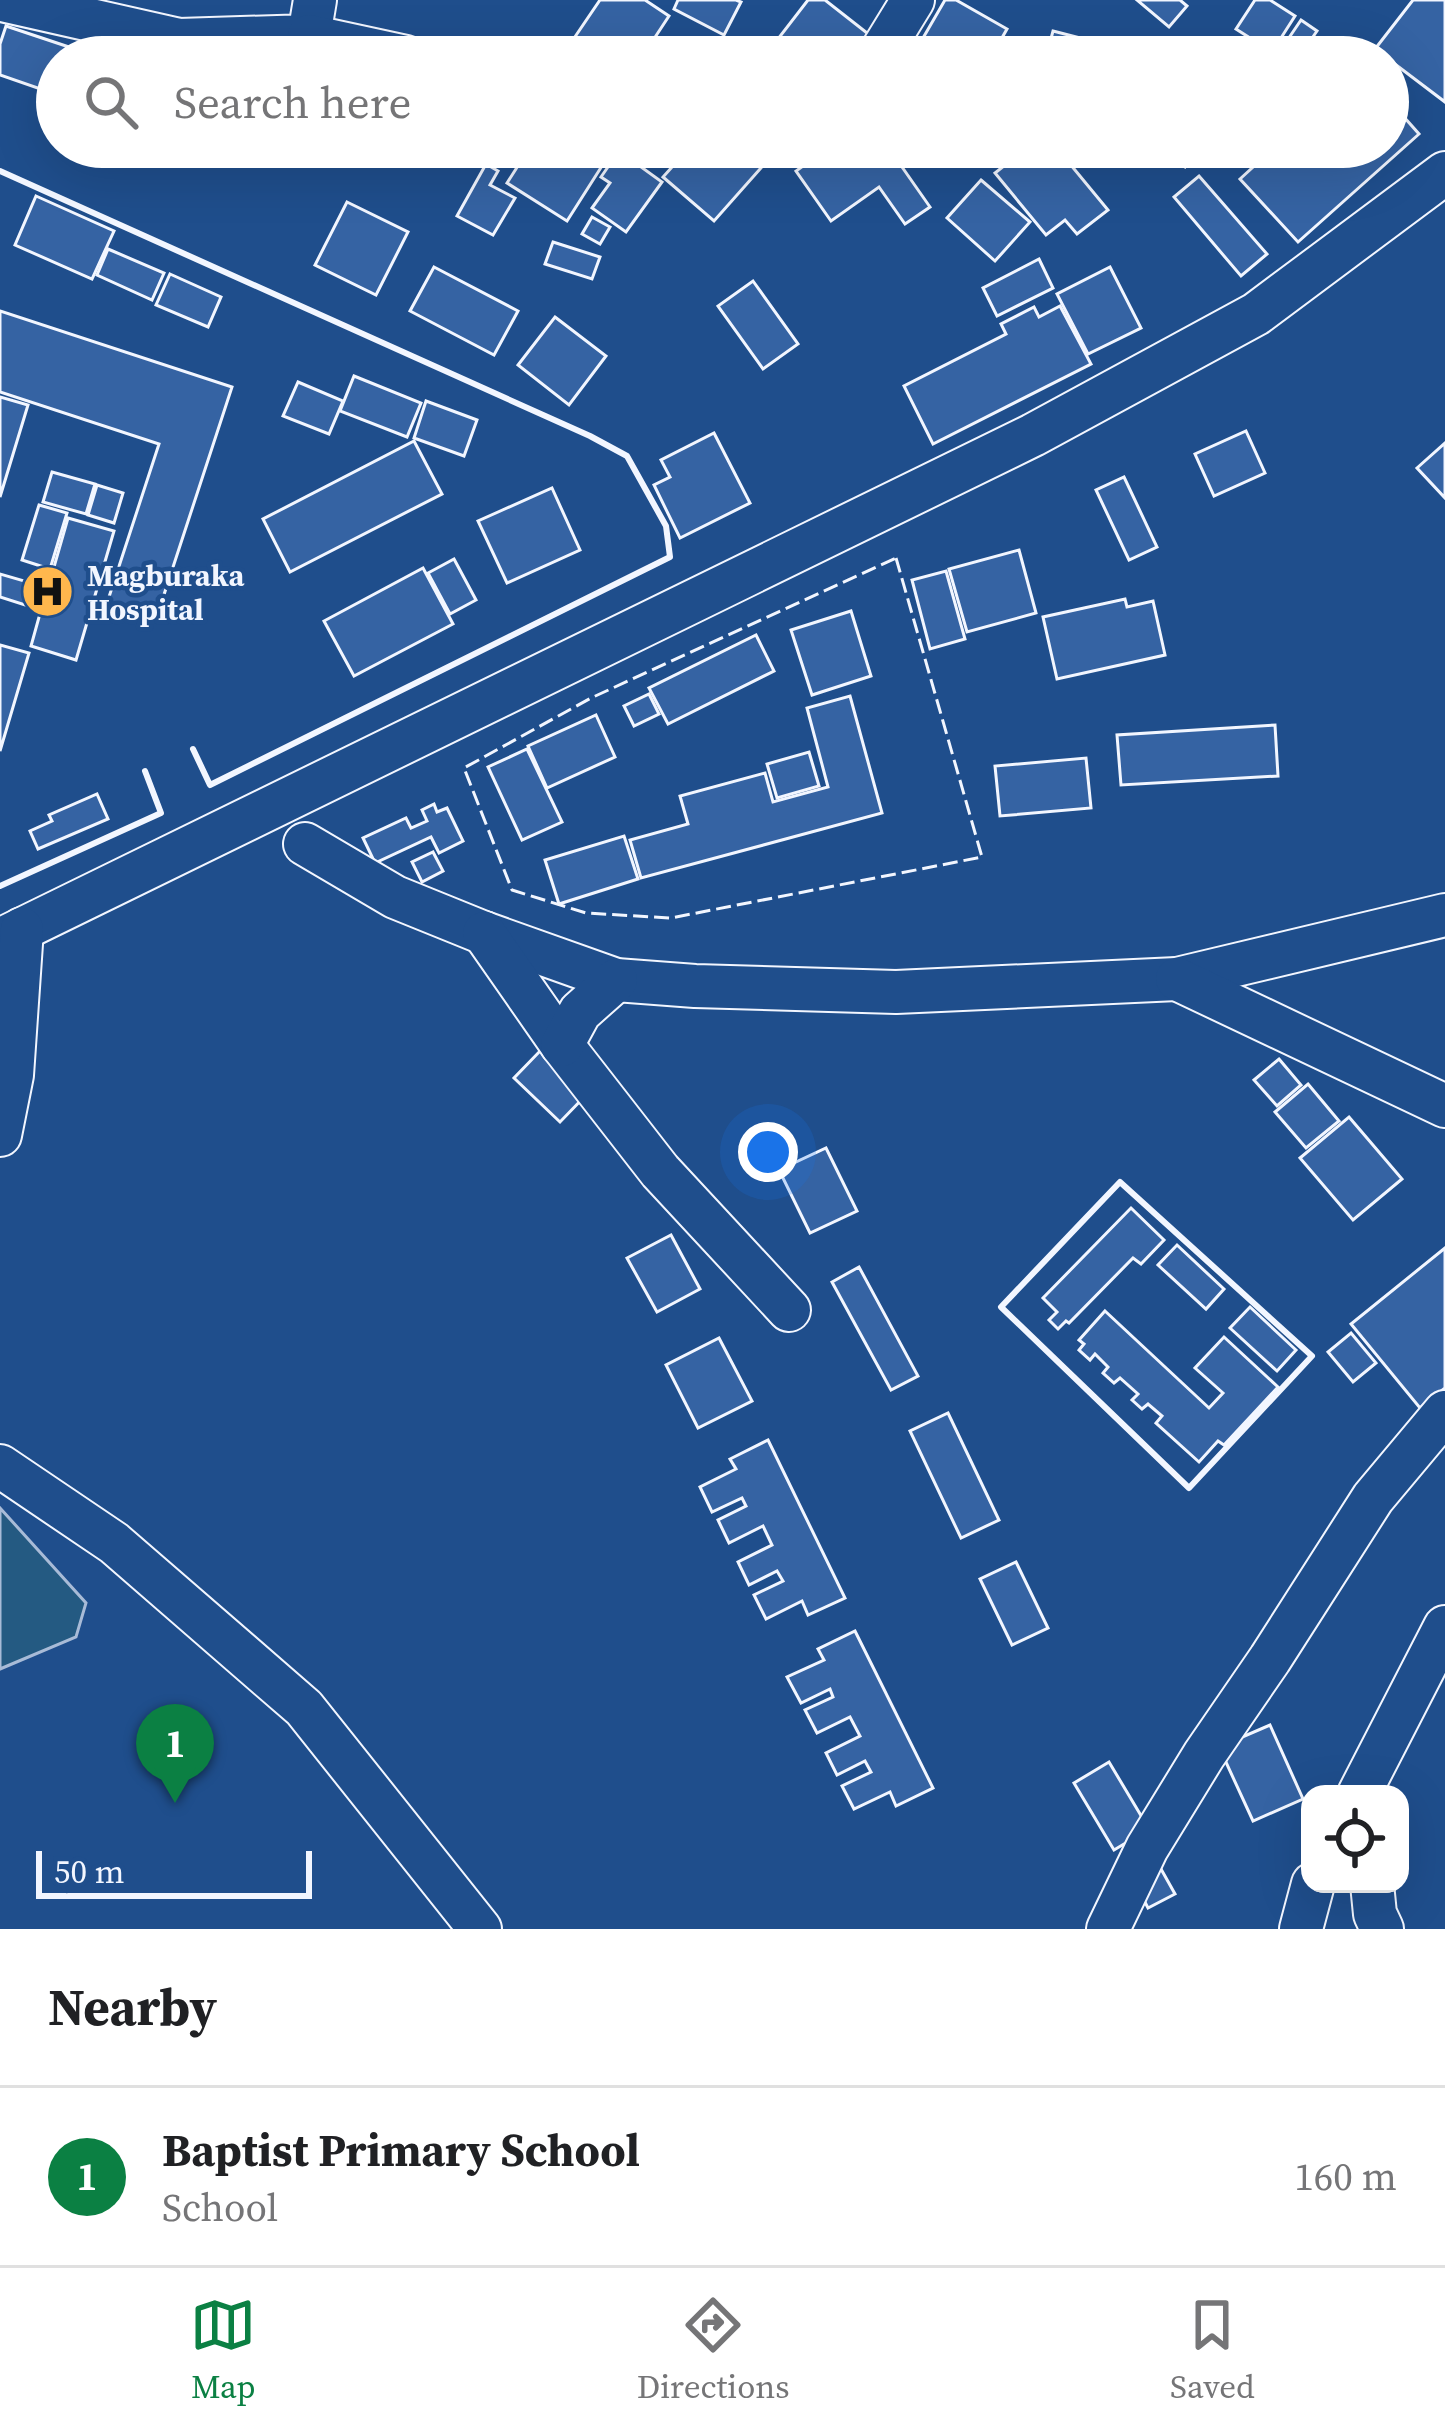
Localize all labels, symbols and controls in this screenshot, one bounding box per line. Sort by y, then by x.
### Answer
search box [36,36,1409,168]
icon: search [78,69,144,135]
text: Search here [174,71,411,133]
place label: Magburaka Hospital [87,555,246,630]
hospital icon: Magburaka Hospital [20,564,76,620]
your location [738,1122,798,1182]
pin: 1 [136,1704,214,1803]
map controls [1301,1785,1409,1893]
button: locate [1301,1785,1409,1893]
scale bar [36,1845,312,1898]
text: 50 m [54,1849,124,1894]
text: Nearby [48,1972,217,2042]
text: Baptist Primary School [162,2119,640,2181]
text: 1 [76,2150,98,2203]
text: 160 m [1294,2150,1397,2203]
text: School [162,2181,278,2234]
tab: Map [190,2292,256,2409]
tab: Directions [637,2292,790,2409]
tab: Saved [1170,2292,1255,2409]

